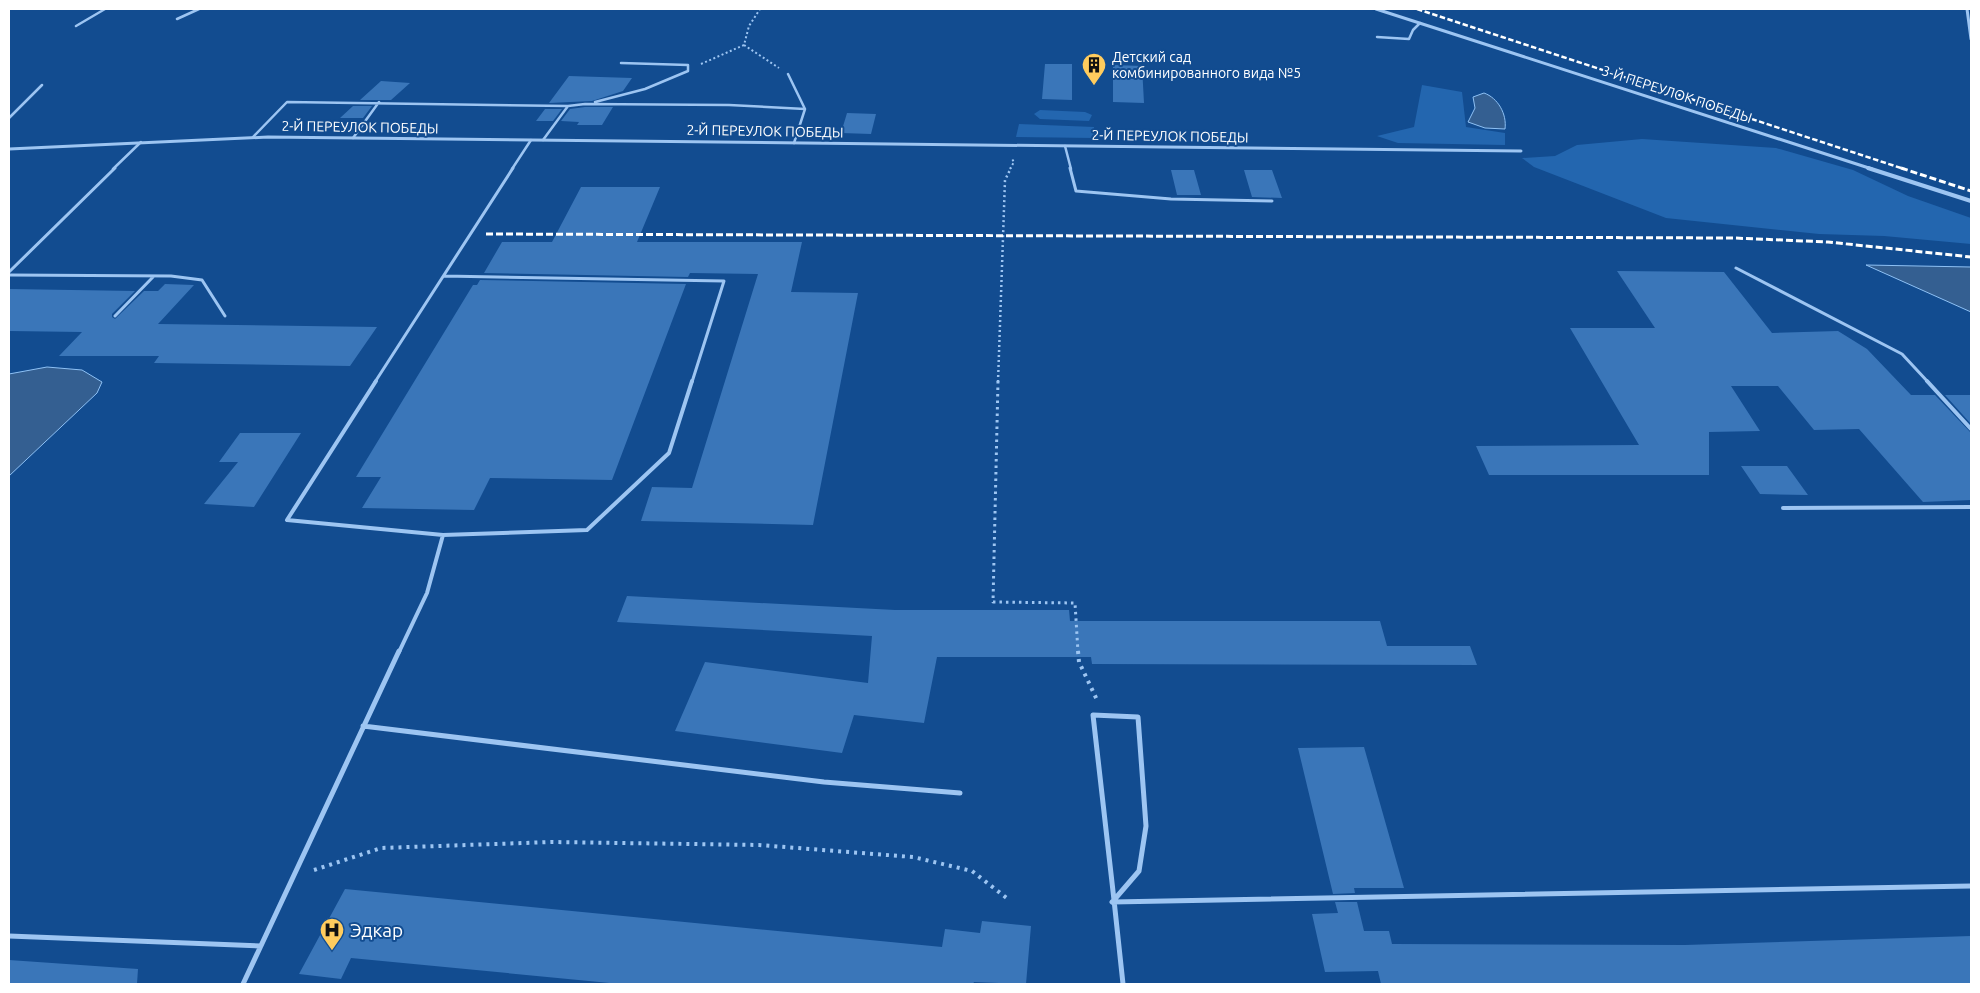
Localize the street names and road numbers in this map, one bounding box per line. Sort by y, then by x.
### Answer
street label: 3-Й ПЕРЕУЛОК ПОБЕДЫ [1600,61,1754,126]
street label: 2-Й ПЕРЕУЛОК ПОБЕДЫ [281,117,439,136]
street label: 2-Й ПЕРЕУЛОК ПОБЕДЫ [686,121,844,140]
street label: 2-Й ПЕРЕУЛОК ПОБЕДЫ [1091,126,1249,145]

